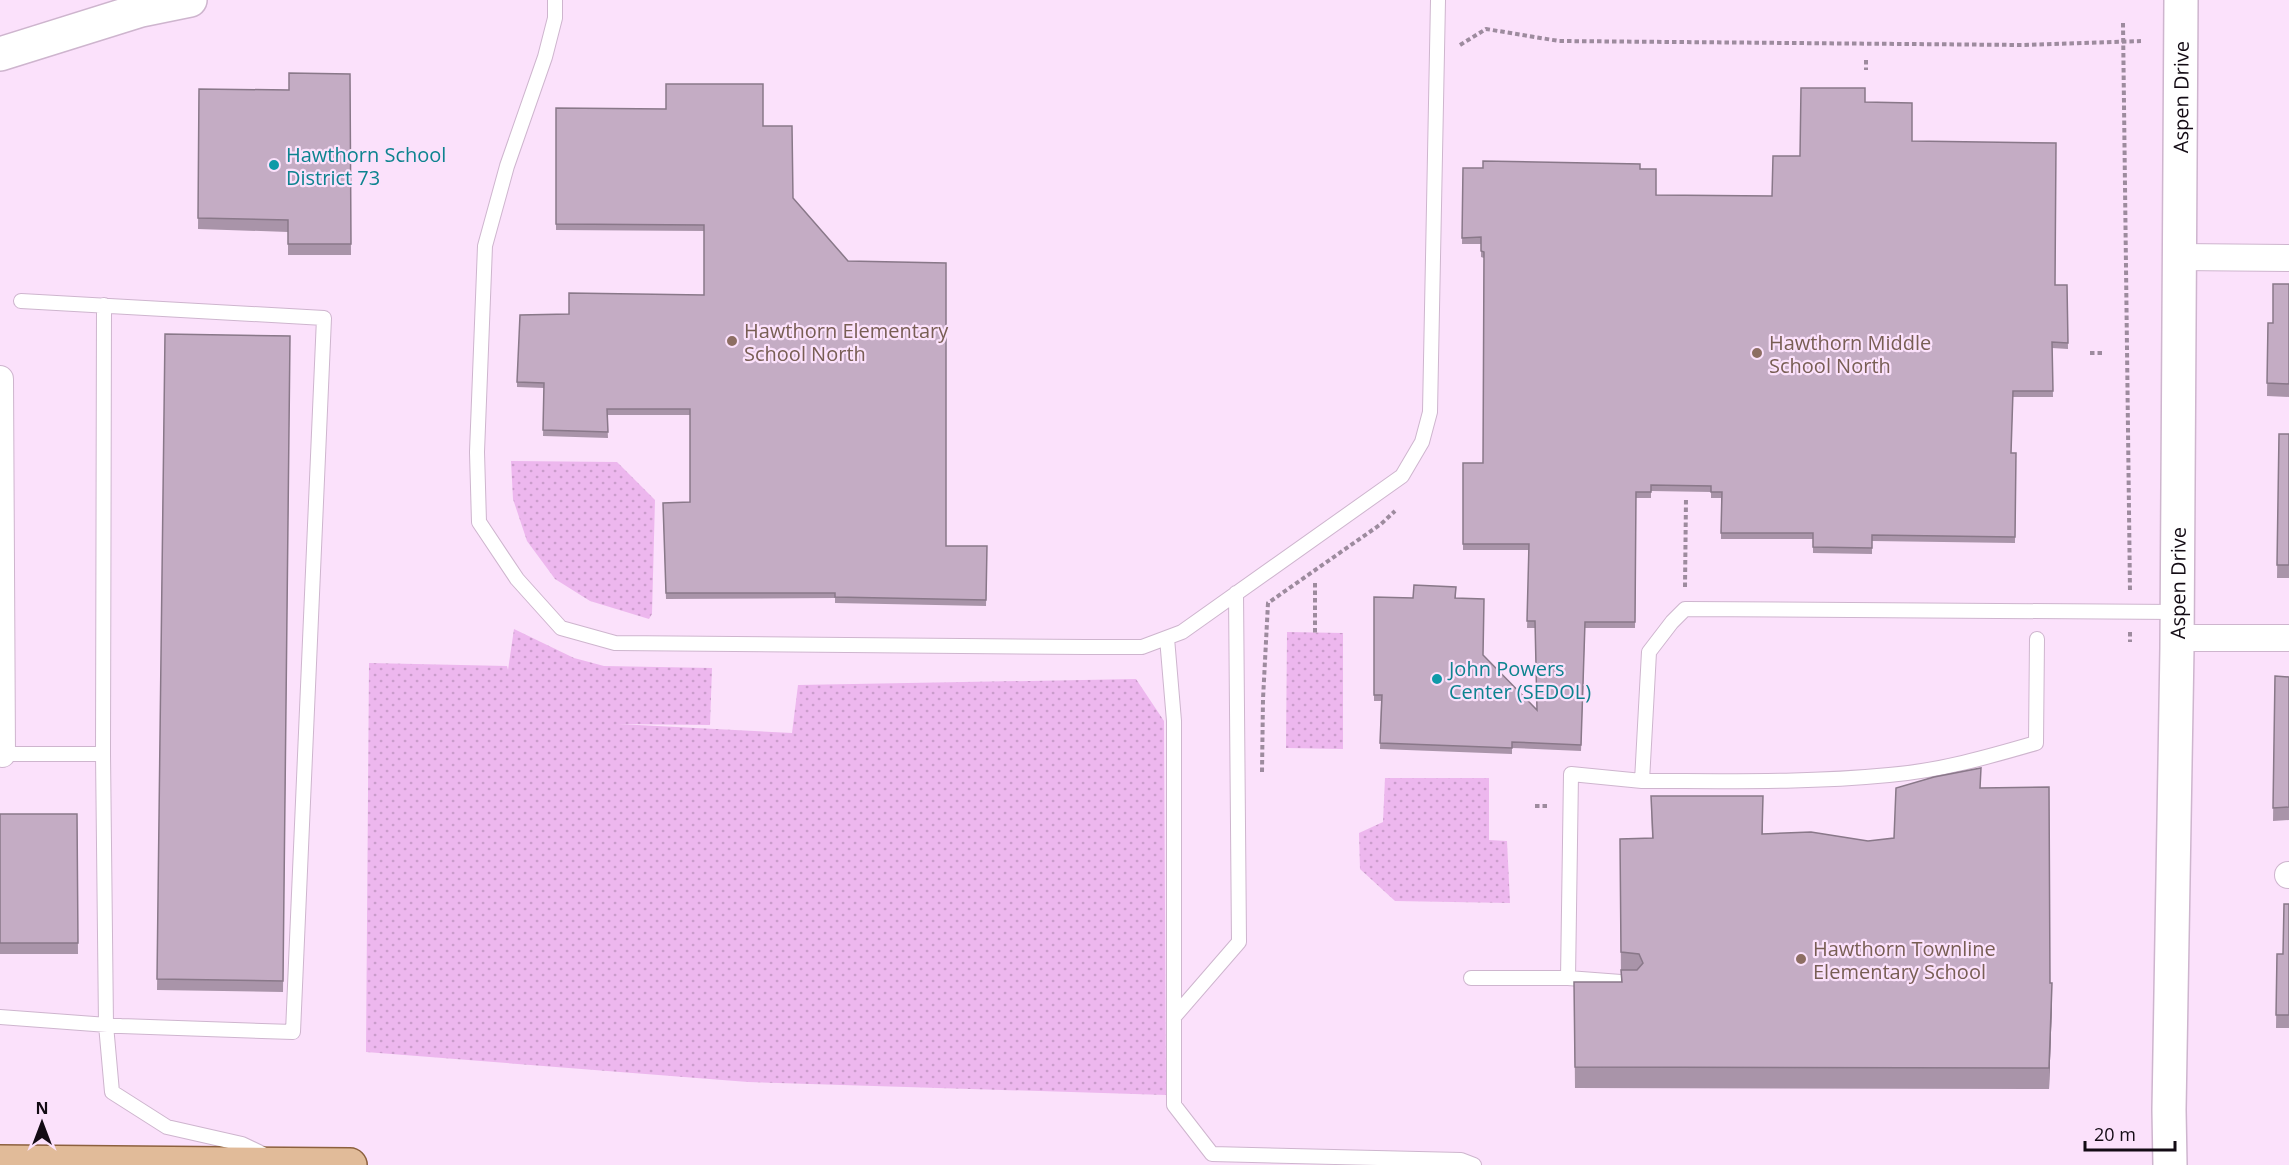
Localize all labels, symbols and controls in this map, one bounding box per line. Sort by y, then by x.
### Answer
street label: Aspen Drive [2167,41,2194,153]
place label: Hawthorn School District 73 [286,141,446,191]
marker: Hawthorn School District 73 [267,158,281,172]
place label: Hawthorn Elementary School North [744,317,949,367]
place label: Hawthorn Middle School North [1769,329,1931,379]
marker: Hawthorn Elementary School North [725,334,739,348]
marker: Hawthorn Middle School North [1750,346,1764,360]
street label: Aspen Drive [2164,527,2191,639]
place label: John Powers Center (SEDOL) [1447,655,1591,705]
marker: John Powers Center (SEDOL) [1430,672,1444,686]
place label: Hawthorn Townline Elementary School [1813,935,1996,985]
marker: Hawthorn Townline Elementary School [1794,952,1808,966]
north arrow [12,1093,72,1153]
text: N [35,1097,49,1119]
scale bar [2085,1114,2175,1152]
text: 20 m [2094,1122,2136,1146]

